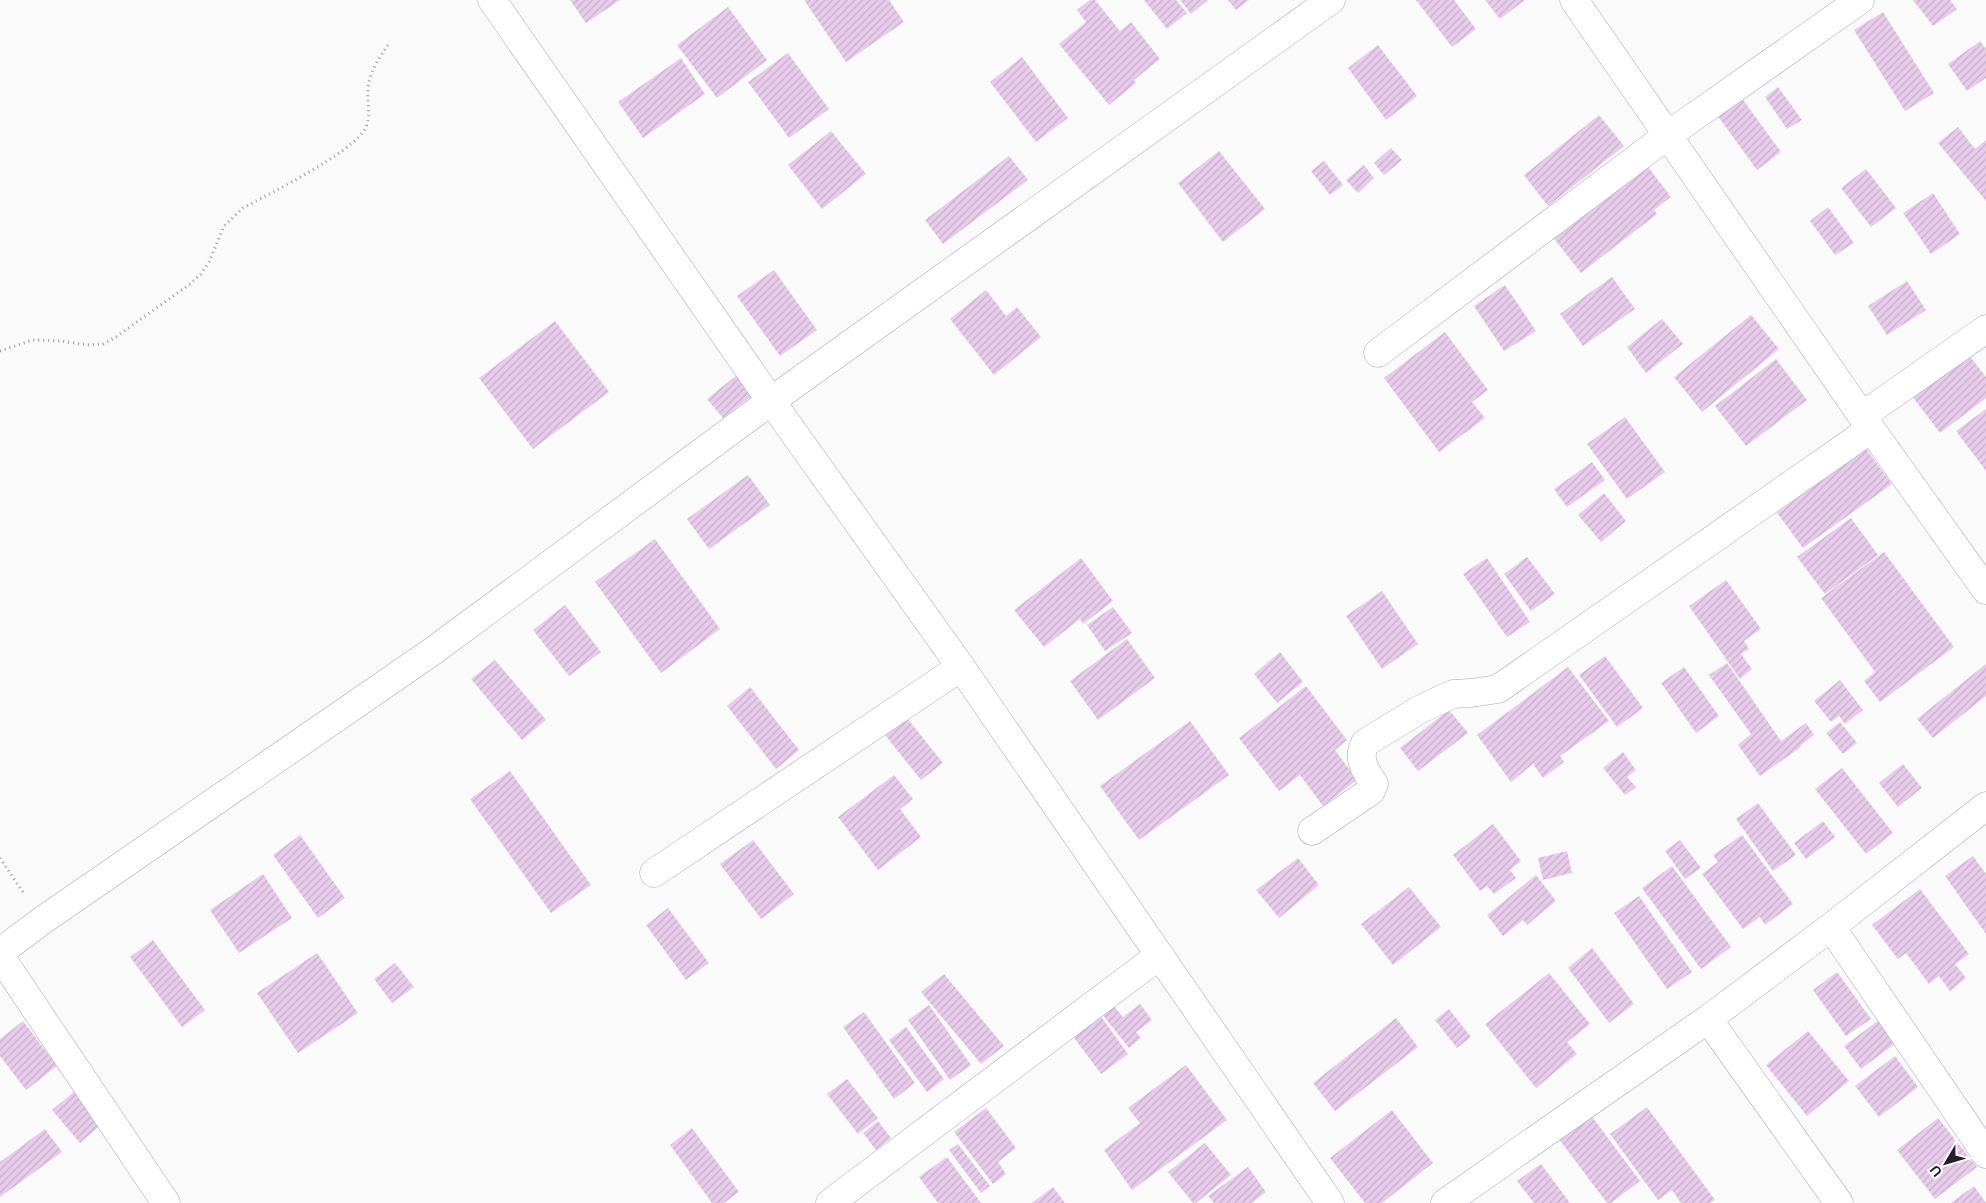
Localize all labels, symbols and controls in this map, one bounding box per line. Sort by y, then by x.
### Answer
north arrow [1921,1138,1971,1188]
text: U [1926,1162,1945,1180]

